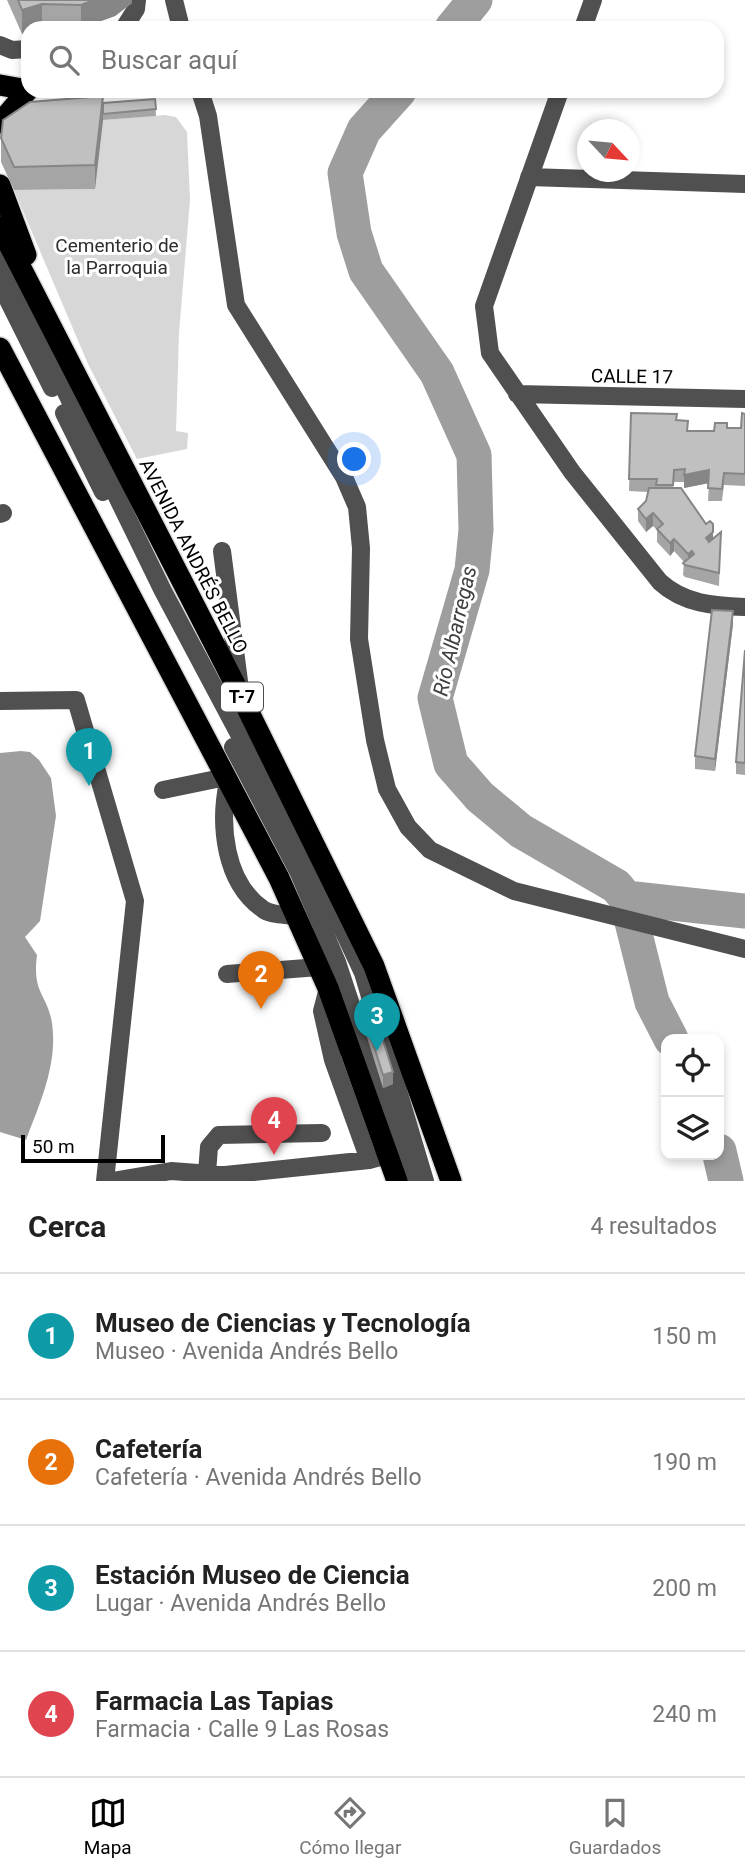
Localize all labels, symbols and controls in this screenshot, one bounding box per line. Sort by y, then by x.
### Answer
search box [21,21,724,98]
icon: search [45,41,83,79]
text: Buscar aquí [101,45,238,75]
north arrow [577,119,640,182]
park label: Cementerio de la Parroquia [55,234,179,279]
street label: CALLE 17 [591,364,673,389]
your location [337,442,371,476]
street label: AVENIDA ANDRÉS BELLO [134,455,253,657]
water label: Río Albarregas [428,564,482,698]
road number: T-7 [221,682,263,712]
pin: 1 [66,728,112,786]
pin: 2 [238,951,284,1009]
pin: 3 [354,993,400,1051]
map controls [661,1034,724,1160]
button: locate [661,1034,724,1097]
pin: 4 [251,1097,297,1155]
button: layers [661,1097,724,1160]
scale bar [21,1132,164,1164]
text: 50 m [32,1135,75,1158]
text: Cerca [28,1209,106,1244]
text: 4 resultados [590,1213,717,1240]
text: Museo de Ciencias y Tecnología [95,1308,471,1338]
text: 1 [44,1323,58,1350]
text: 150 m [652,1323,717,1350]
text: Museo · Avenida Andrés Bello [95,1338,398,1365]
text: Cafetería [95,1434,202,1464]
text: 2 [44,1449,58,1476]
text: 190 m [652,1449,717,1476]
text: Cafetería · Avenida Andrés Bello [95,1464,422,1491]
text: Estación Museo de Ciencia [95,1560,410,1590]
text: 3 [44,1575,58,1602]
text: 200 m [652,1575,717,1602]
text: Lugar · Avenida Andrés Bello [95,1590,386,1617]
text: Farmacia Las Tapias [95,1686,334,1716]
text: 4 [44,1701,58,1728]
text: 240 m [652,1701,717,1728]
text: Farmacia · Calle 9 Las Rosas [95,1716,389,1743]
tab: Mapa [84,1794,132,1859]
tab: Cómo llegar [299,1794,401,1859]
tab: Guardados [569,1794,661,1859]

